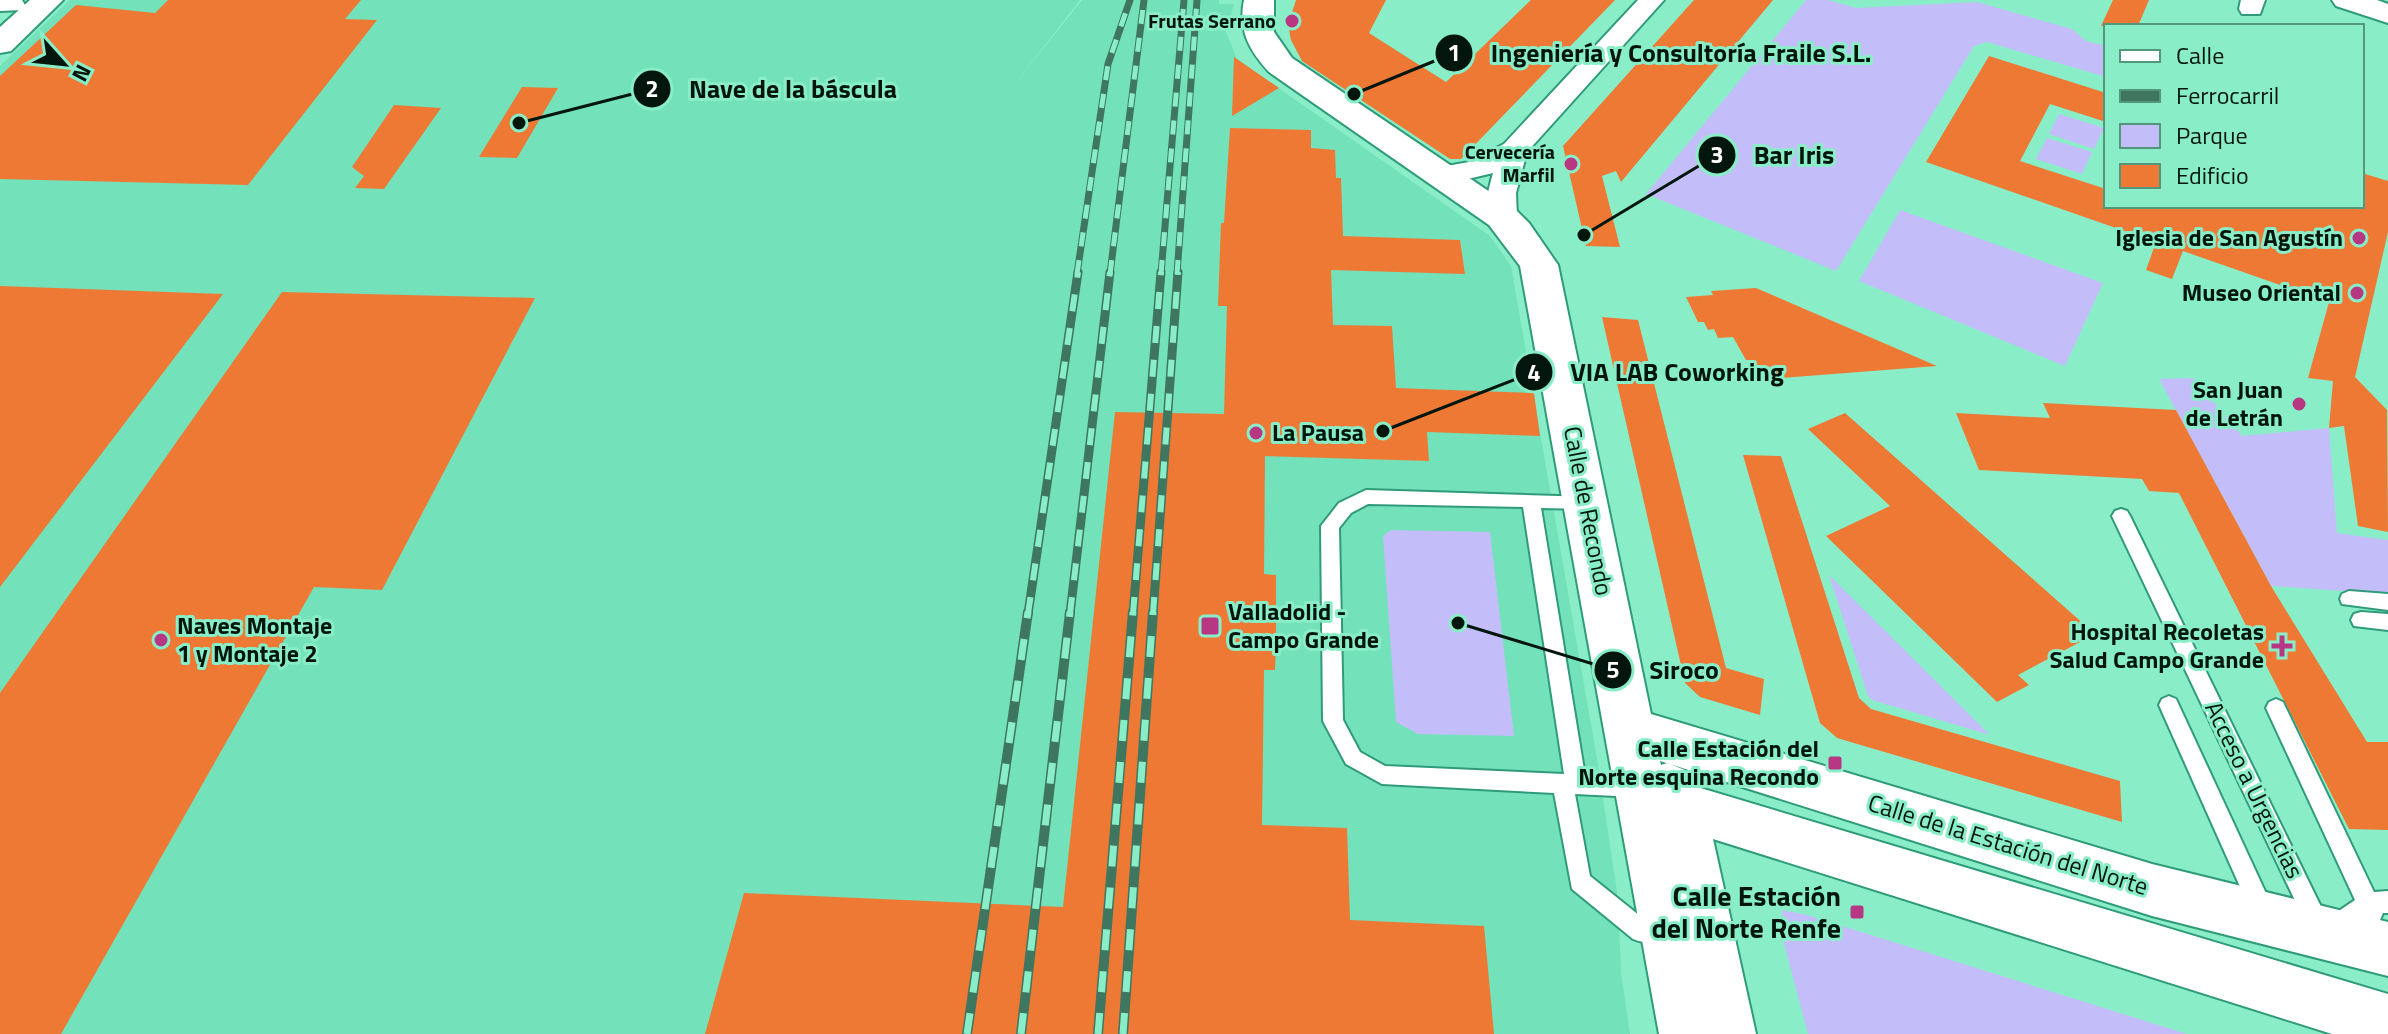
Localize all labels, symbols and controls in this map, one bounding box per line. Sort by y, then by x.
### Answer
place label: Frutas Serrano [1148,5,1276,36]
marker: Frutas Serrano [1283,12,1301,30]
north arrow [24,24,104,104]
legend [2104,24,2364,208]
callout: Ingeniería y Consultoría Fraile S.L. [1434,28,1887,78]
text: Ingeniería y Consultoría Fraile S.L. [1491,33,1871,72]
text: 1 [1447,34,1461,70]
text: Calle [2176,37,2224,73]
text: N [63,59,100,88]
callout: Nave de la báscula [632,64,913,114]
text: Nave de la báscula [689,69,897,108]
text: 2 [645,70,659,106]
text: Ferrocarril [2176,77,2279,113]
text: Parque [2176,117,2248,153]
callout: Bar Iris [1697,130,1850,180]
text: Bar Iris [1754,135,1834,174]
place label: Cervecería Marfil [1465,136,1555,190]
text: 3 [1710,136,1724,172]
marker: Cervecería Marfil [1562,155,1580,173]
text: Edificio [2176,157,2249,193]
place label: Iglesia de San Agustín [2115,219,2343,255]
marker: Iglesia de San Agustín [2350,229,2368,247]
place label: Museo Oriental [2182,274,2341,310]
marker: Museo Oriental [2348,284,2366,302]
callout: VIA LAB Coworking [1514,347,1800,397]
text: VIA LAB Coworking [1570,352,1784,391]
text: 4 [1527,354,1541,390]
place label: San Juan de Letrán [2186,371,2283,435]
marker: San Juan de Letrán [2290,395,2308,413]
place label: La Pausa [1272,414,1364,450]
street label: Calle de Recondo [1555,423,1623,598]
marker: La Pausa [1247,424,1265,442]
place label: Valladolid - Campo Grande [1228,593,1379,657]
place label: Naves Montaje 1 y Montaje 2 [177,607,332,671]
place label: Hospital Recoletas Salud Campo Grande [2049,613,2264,677]
marker: Valladolid - Campo Grande [1199,615,1221,637]
marker: Naves Montaje 1 y Montaje 2 [152,631,170,649]
marker: Hospital Recoletas Salud Campo Grande [2271,635,2293,657]
callout: Siroco [1593,645,1735,695]
text: Siroco [1649,650,1719,689]
text: 5 [1606,651,1620,687]
street label: Acceso a Urgencias [2196,695,2313,884]
place label: Calle Estación del Norte esquina Recondo [1578,730,1819,794]
marker: Calle Estación del Norte esquina Recondo [1826,754,1844,772]
street label: Calle de la Estación del Norte [1864,784,2153,904]
place label: Calle Estación del Norte Renfe [1651,874,1841,949]
marker: Calle Estación del Norte Renfe [1848,903,1866,921]

